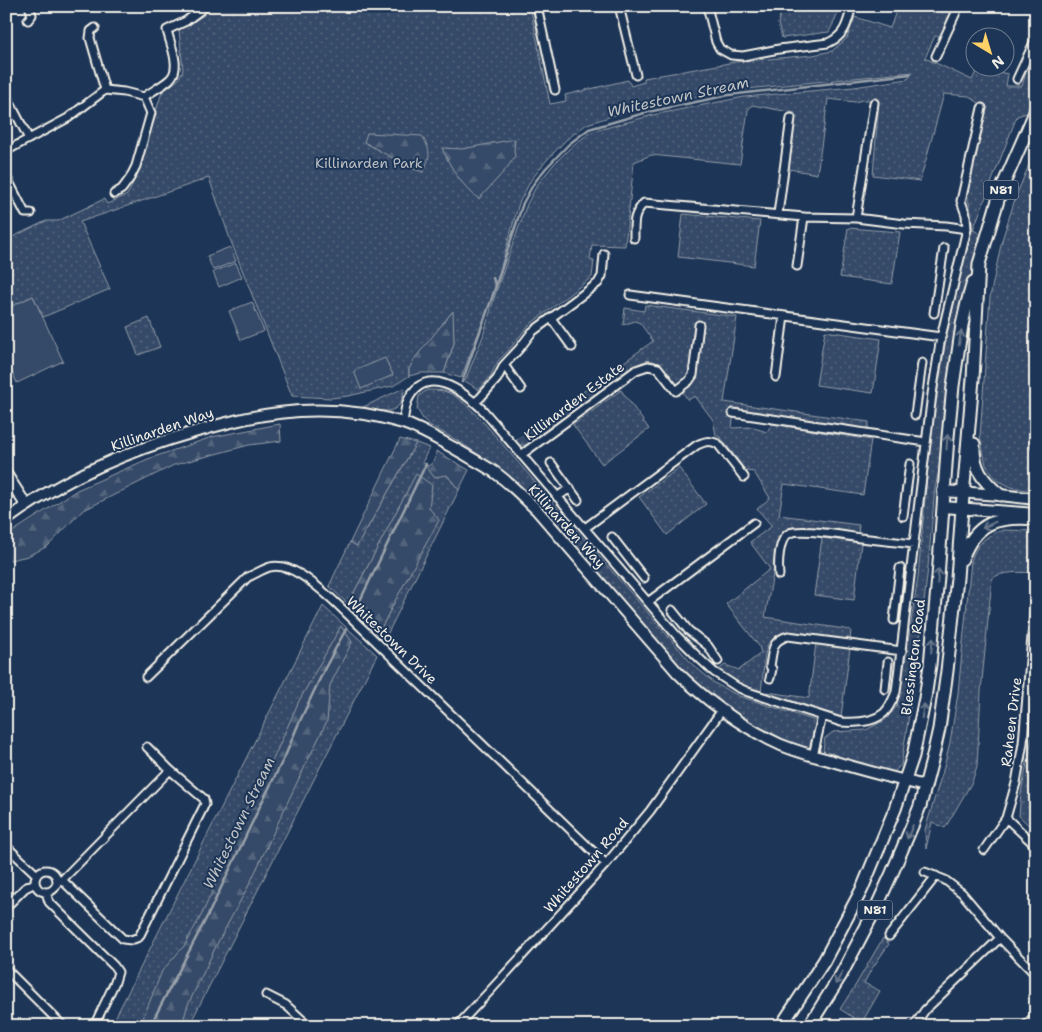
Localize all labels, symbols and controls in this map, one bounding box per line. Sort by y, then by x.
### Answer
north arrow [964,28,1014,78]
text: N [988,52,1008,73]
water label: Whitestown Stream [605,72,751,122]
park label: Killinarden Park [315,154,423,172]
road number: N81 [984,180,1018,200]
one-way arrow [956,330,966,346]
street label: Killinarden Estate [520,357,628,445]
street label: Killinarden Way [108,403,216,455]
one-way arrow [943,434,952,450]
street label: Killinarden Way [524,480,610,572]
one-way arrow [981,520,996,530]
one-way arrow [934,569,943,585]
street label: Whitestown Drive [343,592,441,688]
street label: Blessington Road [897,598,929,716]
one-way arrow [927,637,937,653]
street label: Raheen Drive [997,676,1025,768]
one-way arrow [918,703,928,719]
water label: Whitestown Stream [198,754,280,892]
street label: Whitestown Road [540,814,632,916]
one-way arrow [904,824,914,839]
road number: N81 [858,900,892,920]
one-way arrow [833,971,843,985]

